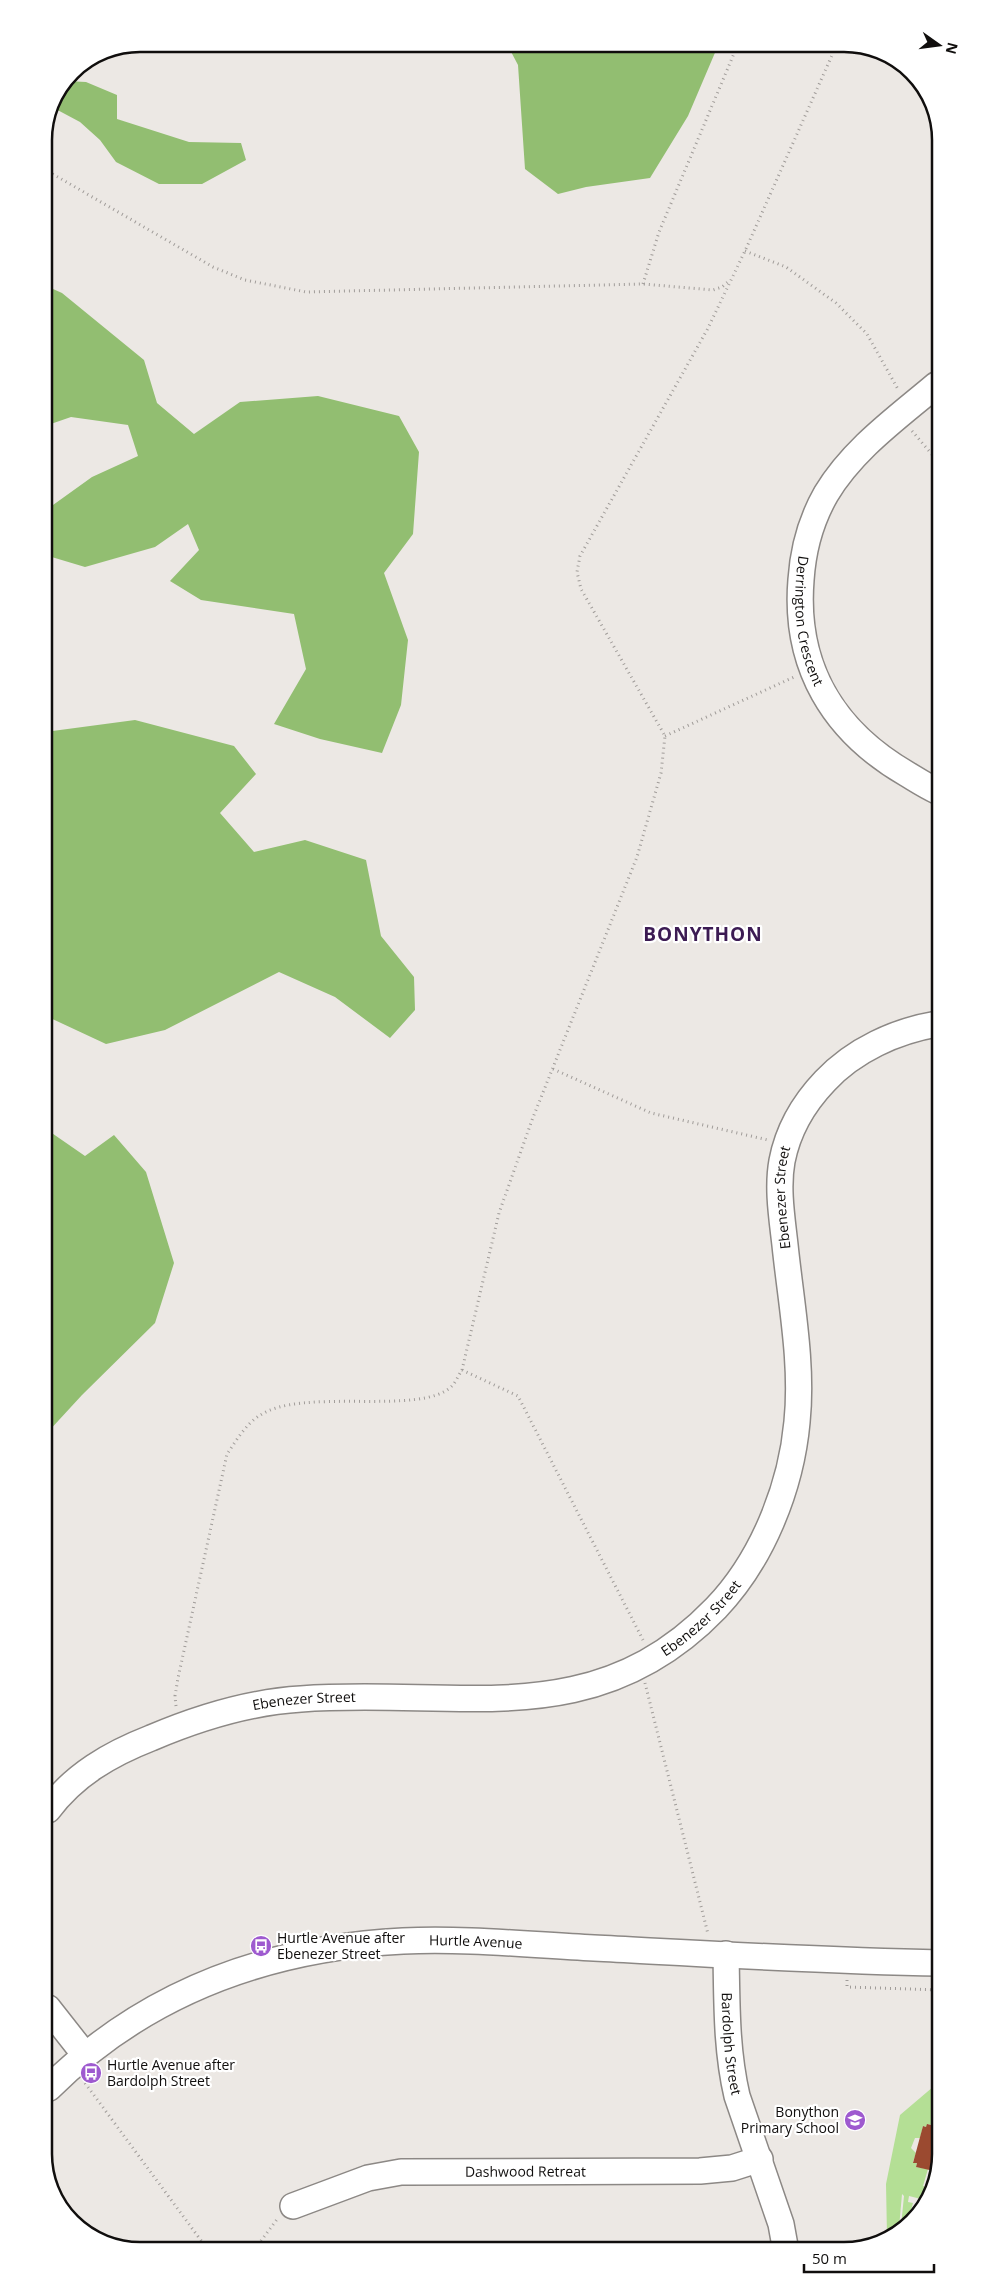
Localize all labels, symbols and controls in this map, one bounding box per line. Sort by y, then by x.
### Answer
north arrow [914,20,964,70]
text: N [942,40,963,56]
street label: Derrington Crescent [791,555,828,689]
district label: BONYTHON [643,921,763,947]
street label: Ebenezer Street [770,1143,794,1250]
street label: Ebenezer Street [657,1576,745,1660]
street label: Ebenezer Street [251,1687,356,1714]
place label: Hurtle Avenue after Ebenezer Street [277,1928,405,1963]
street label: Hurtle Avenue [429,1930,523,1953]
bus stop icon: Hurtle Avenue after Ebenezer Street [249,1934,273,1958]
street label: Bardolph Street [718,1992,746,2097]
place label: Hurtle Avenue after Bardolph Street [107,2055,235,2090]
bus stop icon: Hurtle Avenue after Bardolph Street [79,2061,103,2085]
place label: Bonython Primary School [741,2102,839,2137]
school or university icon: Bonython Primary School [843,2108,867,2132]
street label: Dashwood Retreat [465,2161,586,2181]
scale bar [804,2242,934,2274]
text: 50 m [812,2248,847,2268]

